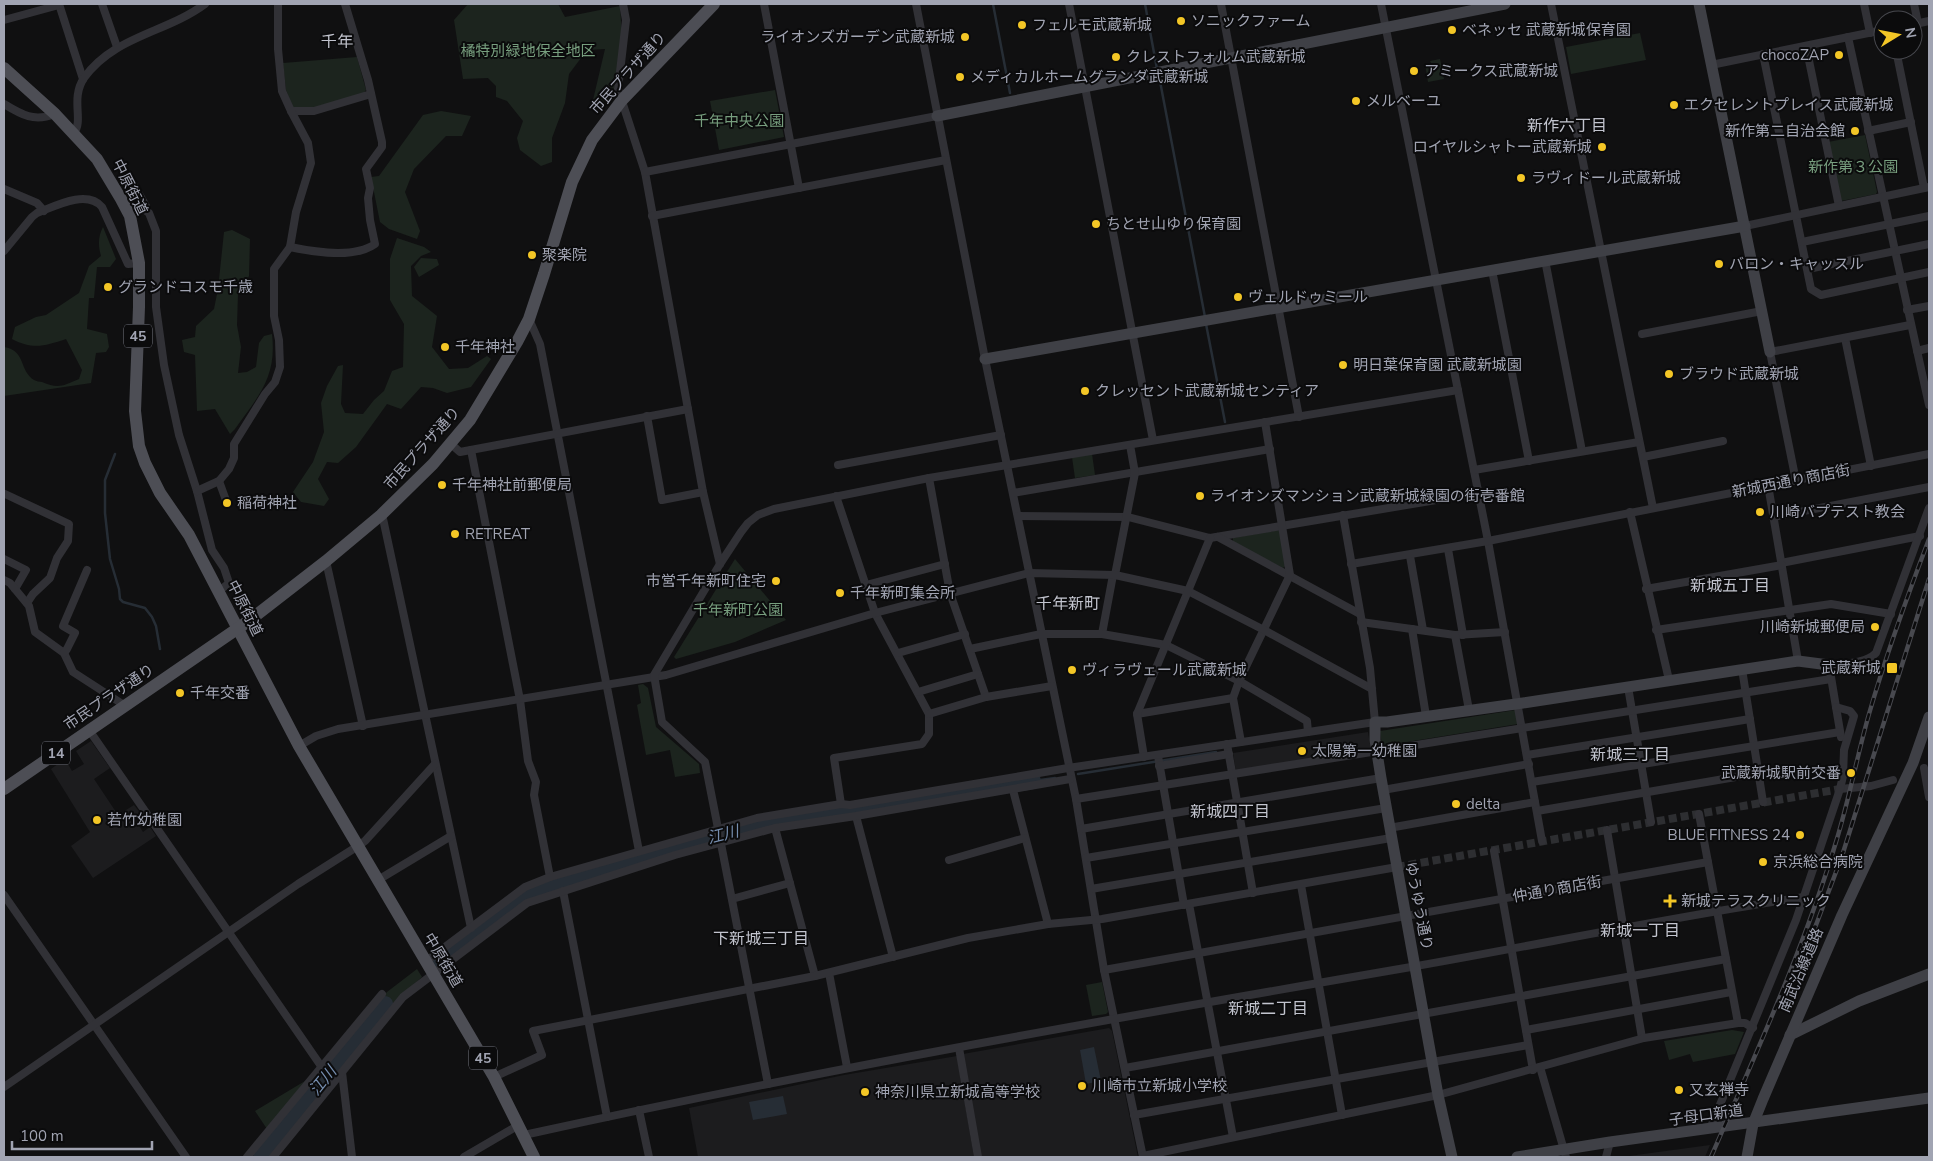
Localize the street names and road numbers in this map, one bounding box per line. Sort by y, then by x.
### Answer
street label: 市民プラザ通り [585,27,671,119]
street label: 中原街道 [107,156,153,218]
road number: 45 [124,324,152,348]
street label: 市民プラザ通り [379,402,465,494]
street label: 新城西通り商店街 [1730,460,1852,502]
street label: 中原街道 [222,577,268,639]
street label: 市民プラザ通り [60,659,158,735]
road number: 14 [42,741,70,764]
street label: ゆうゆう通り [1401,860,1437,952]
street label: 仲通り商店街 [1511,871,1603,907]
street label: 南武沿線道路 [1774,925,1828,1015]
street label: 中原街道 [419,929,467,991]
road number: 45 [469,1046,497,1070]
street label: 子母口新道 [1667,1100,1745,1130]

